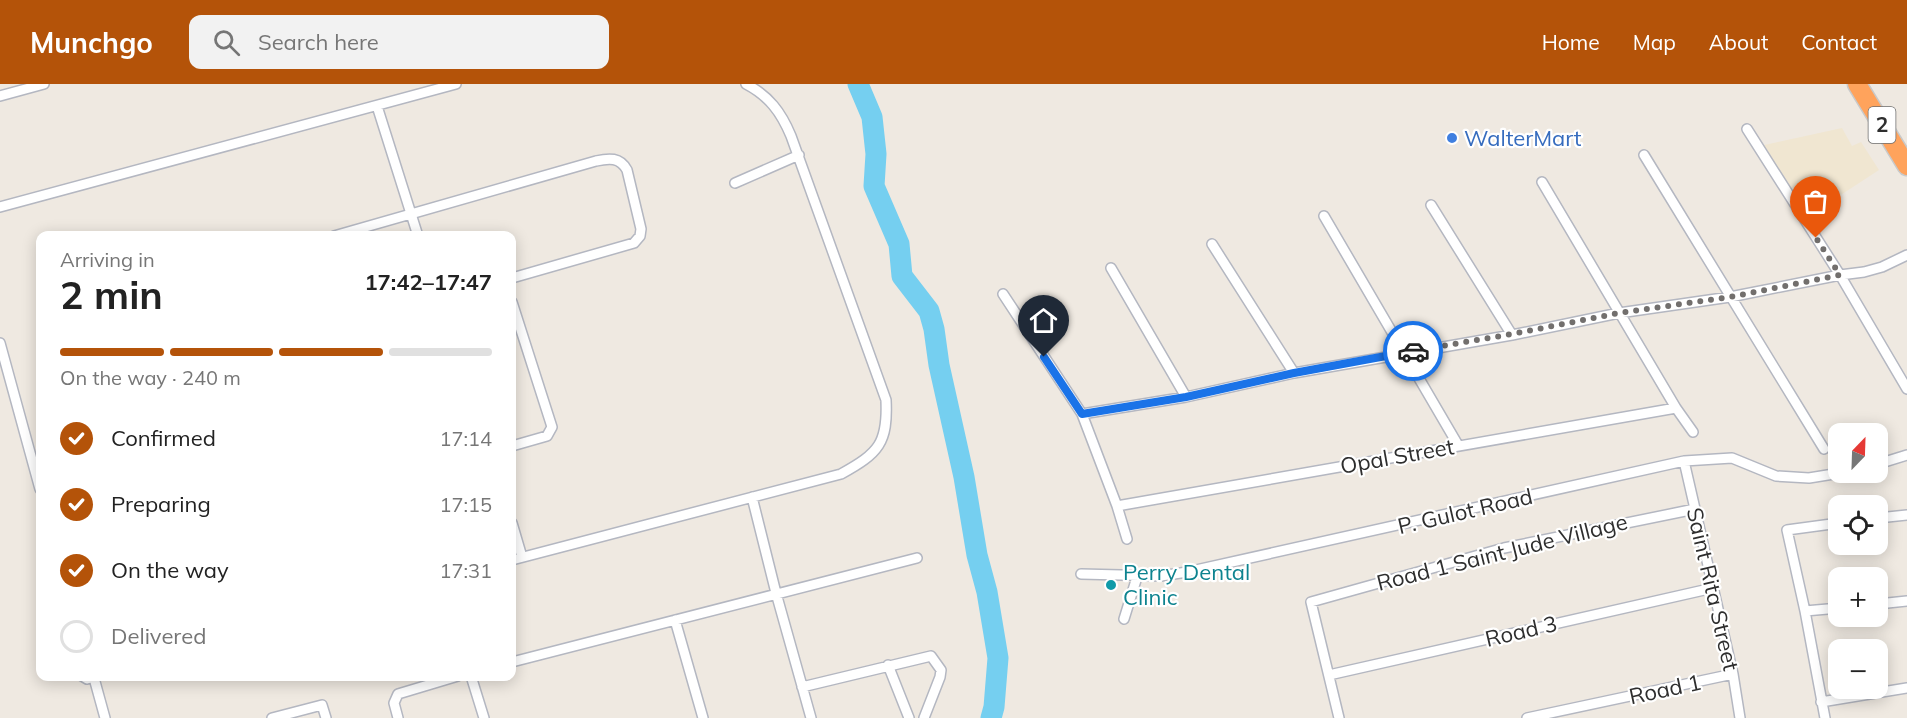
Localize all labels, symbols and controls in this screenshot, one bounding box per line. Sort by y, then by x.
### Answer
search box [189,15,609,69]
text: Munchgo [30,25,153,60]
icon: search [210,26,243,59]
text: Search here [258,28,379,56]
text: Home [1542,29,1600,55]
text: Map [1633,29,1676,55]
text: About [1709,29,1768,55]
text: Contact [1801,29,1877,55]
road number: 2 [1868,107,1896,143]
place label: WalterMart [1464,124,1582,152]
marker: WalterMart [1445,131,1459,145]
pin [1790,176,1841,238]
icon: bag [1799,185,1832,218]
text: Arriving in [60,247,155,272]
text: 17:42–17:47 [364,268,492,296]
text: 2 min [60,270,163,319]
pin [1018,295,1069,357]
icon: home [1027,304,1060,337]
courier [1383,321,1443,381]
icon: car [1397,335,1430,368]
text: On the way · 240 m [60,365,241,390]
icon: check [60,422,93,455]
north arrow [1828,423,1888,483]
map controls [1828,423,1888,699]
text: Confirmed [111,424,216,452]
text: 17:14 [439,426,492,451]
street label: Opal Street [1338,432,1456,480]
street label: P. Gulot Road [1395,482,1535,540]
icon: check [60,488,93,521]
text: Preparing [111,490,211,518]
text: 17:15 [439,492,492,517]
button: locate [1828,495,1888,555]
street label: Saint Rita Street [1681,505,1745,674]
street label: Road 1 Saint Jude Village [1374,507,1630,597]
icon: check [60,554,93,587]
text: On the way [111,556,229,584]
text: 17:31 [439,558,492,583]
place label: Perry Dental Clinic [1123,558,1250,611]
button: + [1828,567,1888,627]
marker: Perry Dental Clinic [1104,578,1118,592]
street label: Road 3 [1482,609,1560,653]
text: Delivered [111,622,206,650]
button: − [1828,639,1888,699]
street label: Road 1 [1626,668,1704,710]

